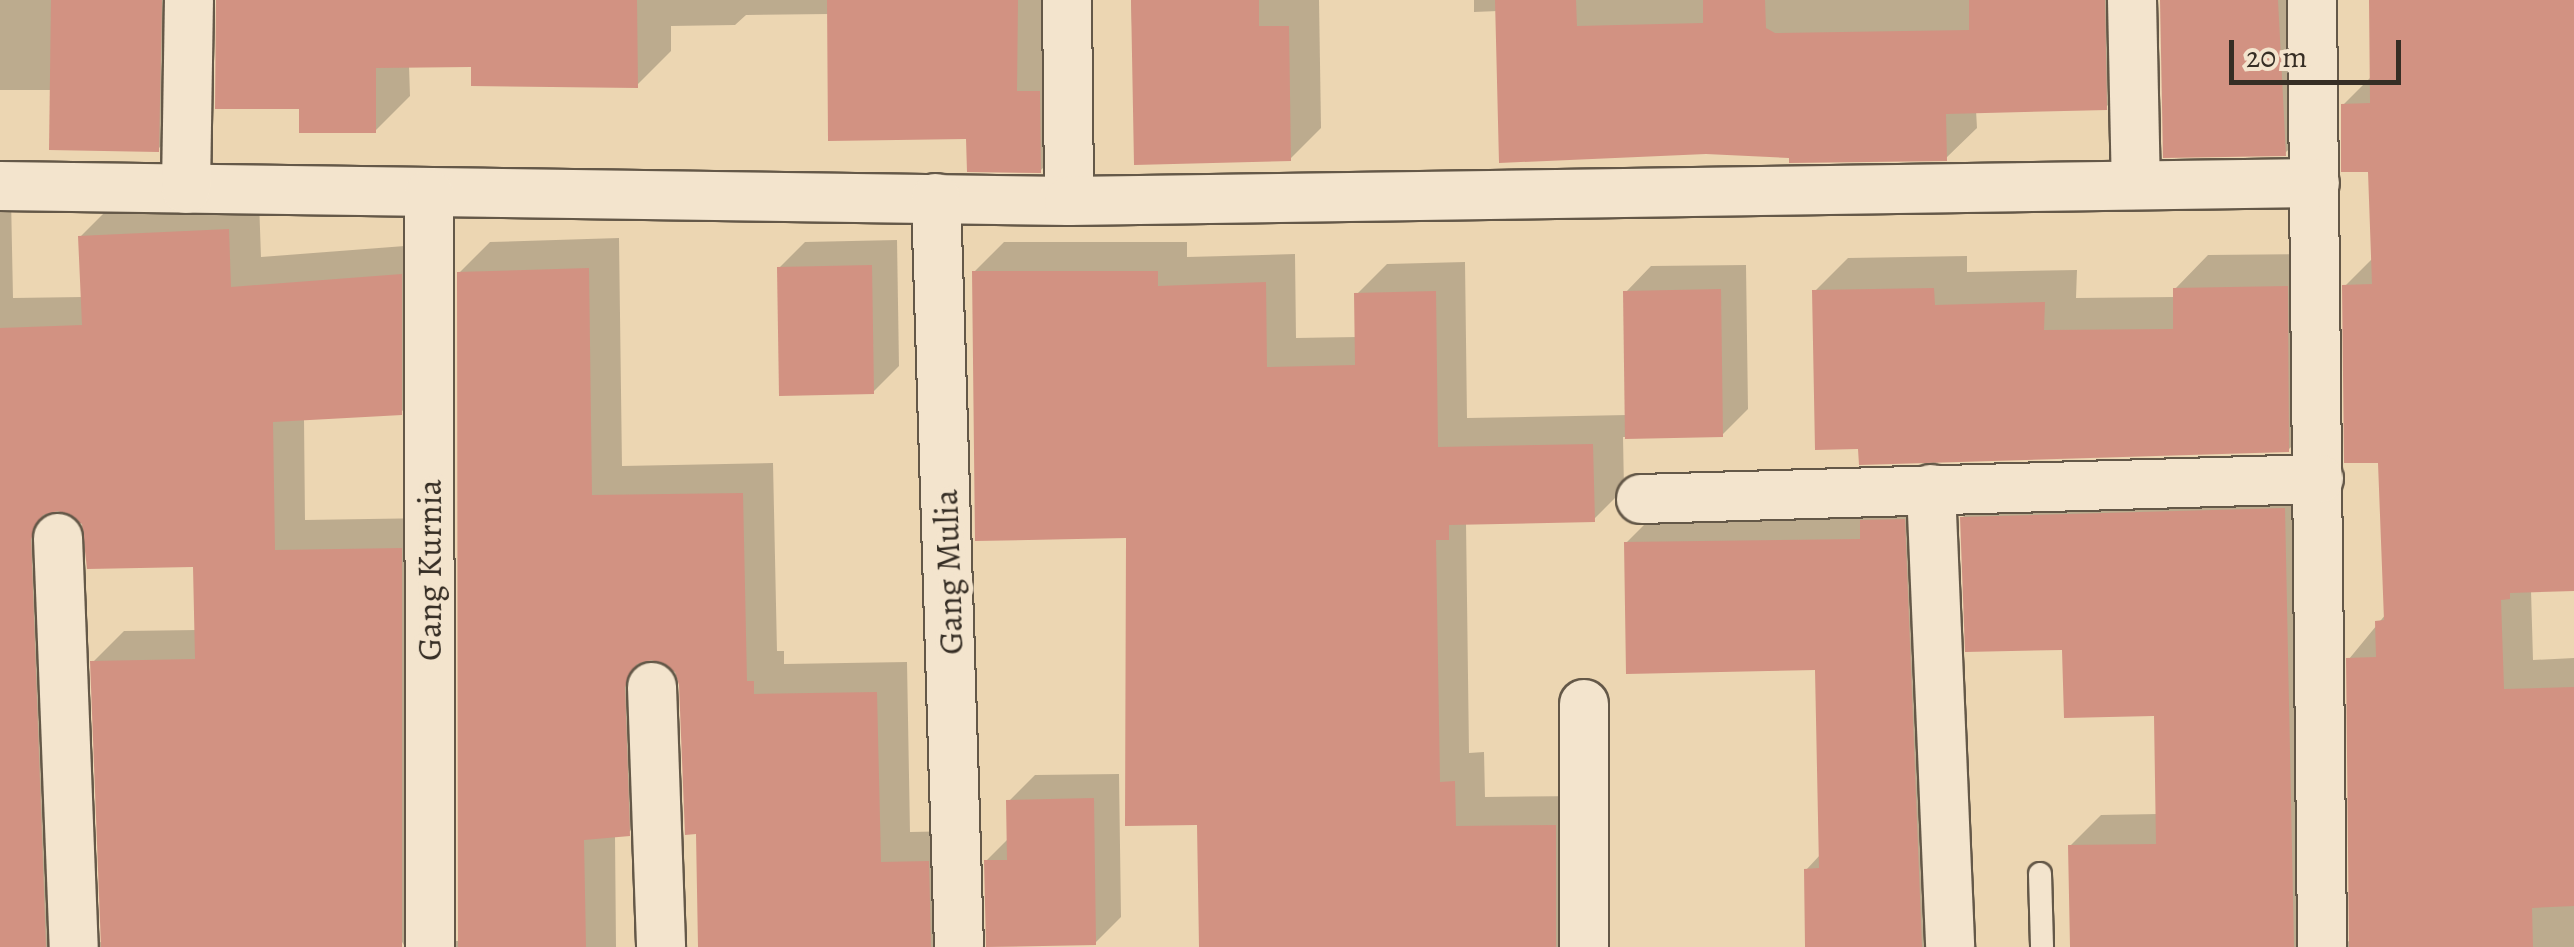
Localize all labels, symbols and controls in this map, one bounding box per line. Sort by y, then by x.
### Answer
scale bar [2234,20,2406,82]
text: 20 m [2246,37,2307,77]
street label: Gang Kurnia [408,479,450,661]
street label: Gang Mulia [924,489,972,655]

